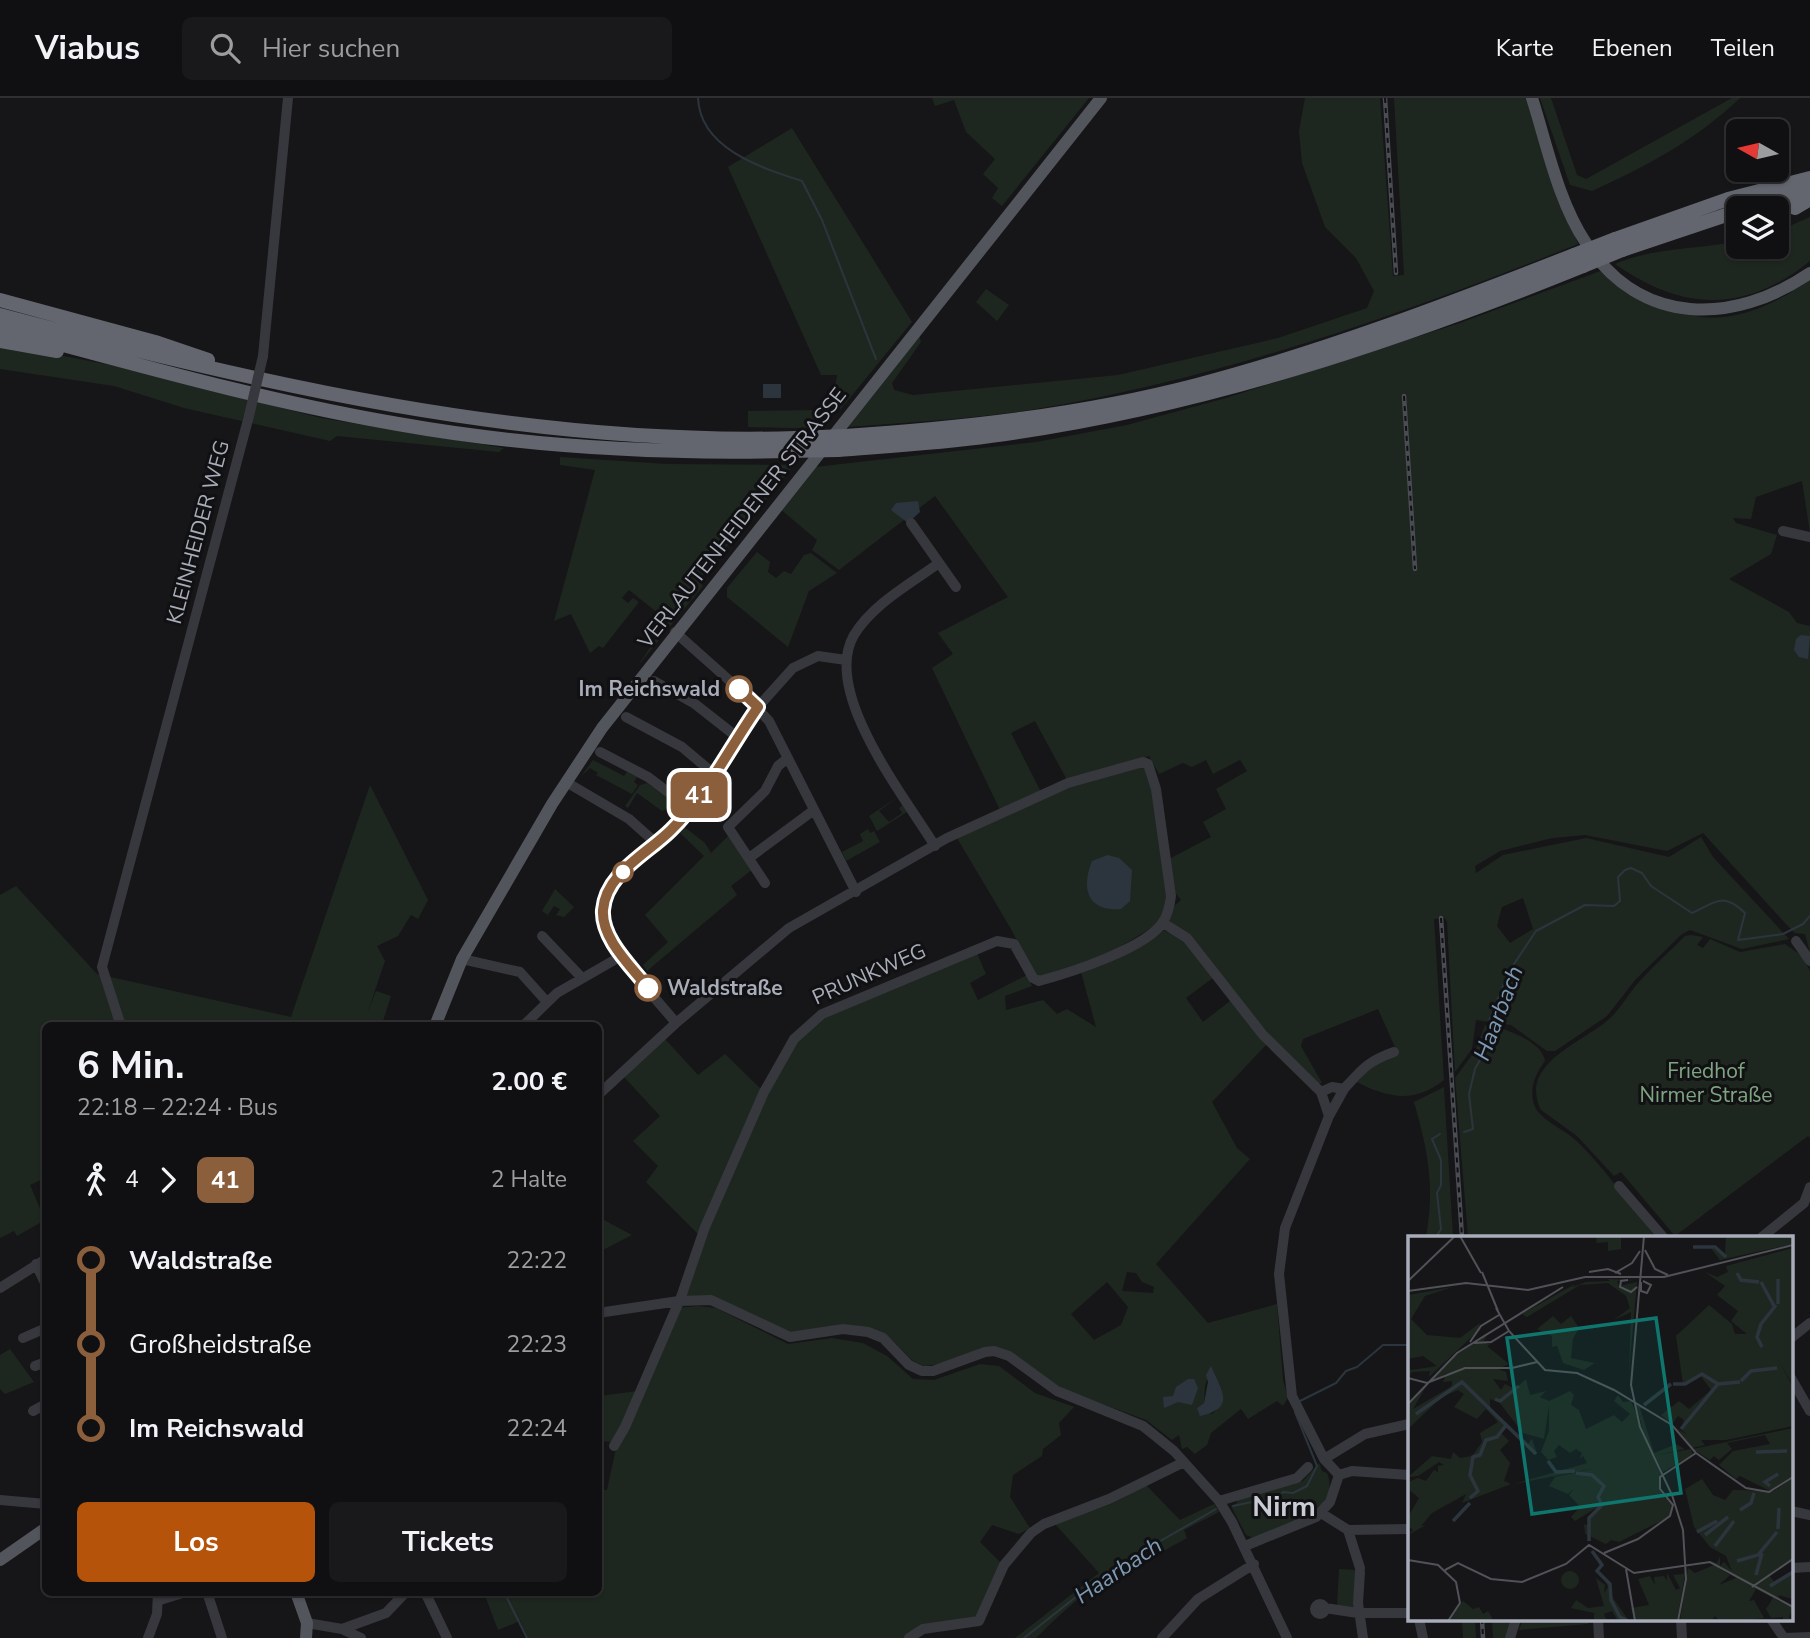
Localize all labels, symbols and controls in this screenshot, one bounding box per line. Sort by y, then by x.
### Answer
search box [182,17,672,80]
text: Viabus [35,26,140,71]
icon: search [206,29,244,67]
text: Hier suchen [262,31,400,66]
text: Karte [1496,32,1554,64]
text: Ebenen [1592,32,1673,64]
text: Teilen [1711,32,1775,64]
north arrow [1726,119,1788,182]
map controls [1726,119,1789,259]
button: layers [1726,196,1789,259]
street label: VERLAUTENHEIDENER STRASSE [631,382,853,655]
street label: KLEINHEIDER WEG [160,437,236,627]
place label: Im Reichswald [579,675,720,703]
marker: Im Reichswald [726,676,752,702]
line badge: 41 [668,772,730,818]
text: 41 [685,779,713,811]
unlabelled marker [613,862,633,882]
street label: PRUNKWEG [808,936,930,1012]
water label: Haarbach [1466,961,1531,1065]
place label: Waldstraße [667,974,783,1002]
marker: Waldstraße [635,975,661,1001]
text: 6 Min. [77,1040,184,1091]
park label: Friedhof Nirmer Straße [1640,1057,1772,1109]
text: 2.00 € [491,1064,567,1099]
text: 22:18 – 22:24 · Bus [77,1092,278,1123]
icon: walk [77,1161,115,1199]
icon: forward [149,1161,187,1199]
text: 4 [125,1164,139,1195]
text: 41 [211,1164,240,1196]
text: 2 Halte [491,1164,567,1195]
inset map [1408,1236,1792,1620]
text: Waldstraße [129,1243,272,1278]
text: 22:22 [507,1245,567,1276]
text: Großheidstraße [129,1327,312,1362]
text: 22:23 [507,1329,567,1360]
text: Im Reichswald [129,1411,304,1446]
text: 22:24 [507,1413,567,1444]
district label: Nirm [1252,1488,1316,1526]
button: Los [77,1502,315,1582]
button: Tickets [329,1502,567,1582]
water label: Haarbach [1068,1530,1168,1611]

